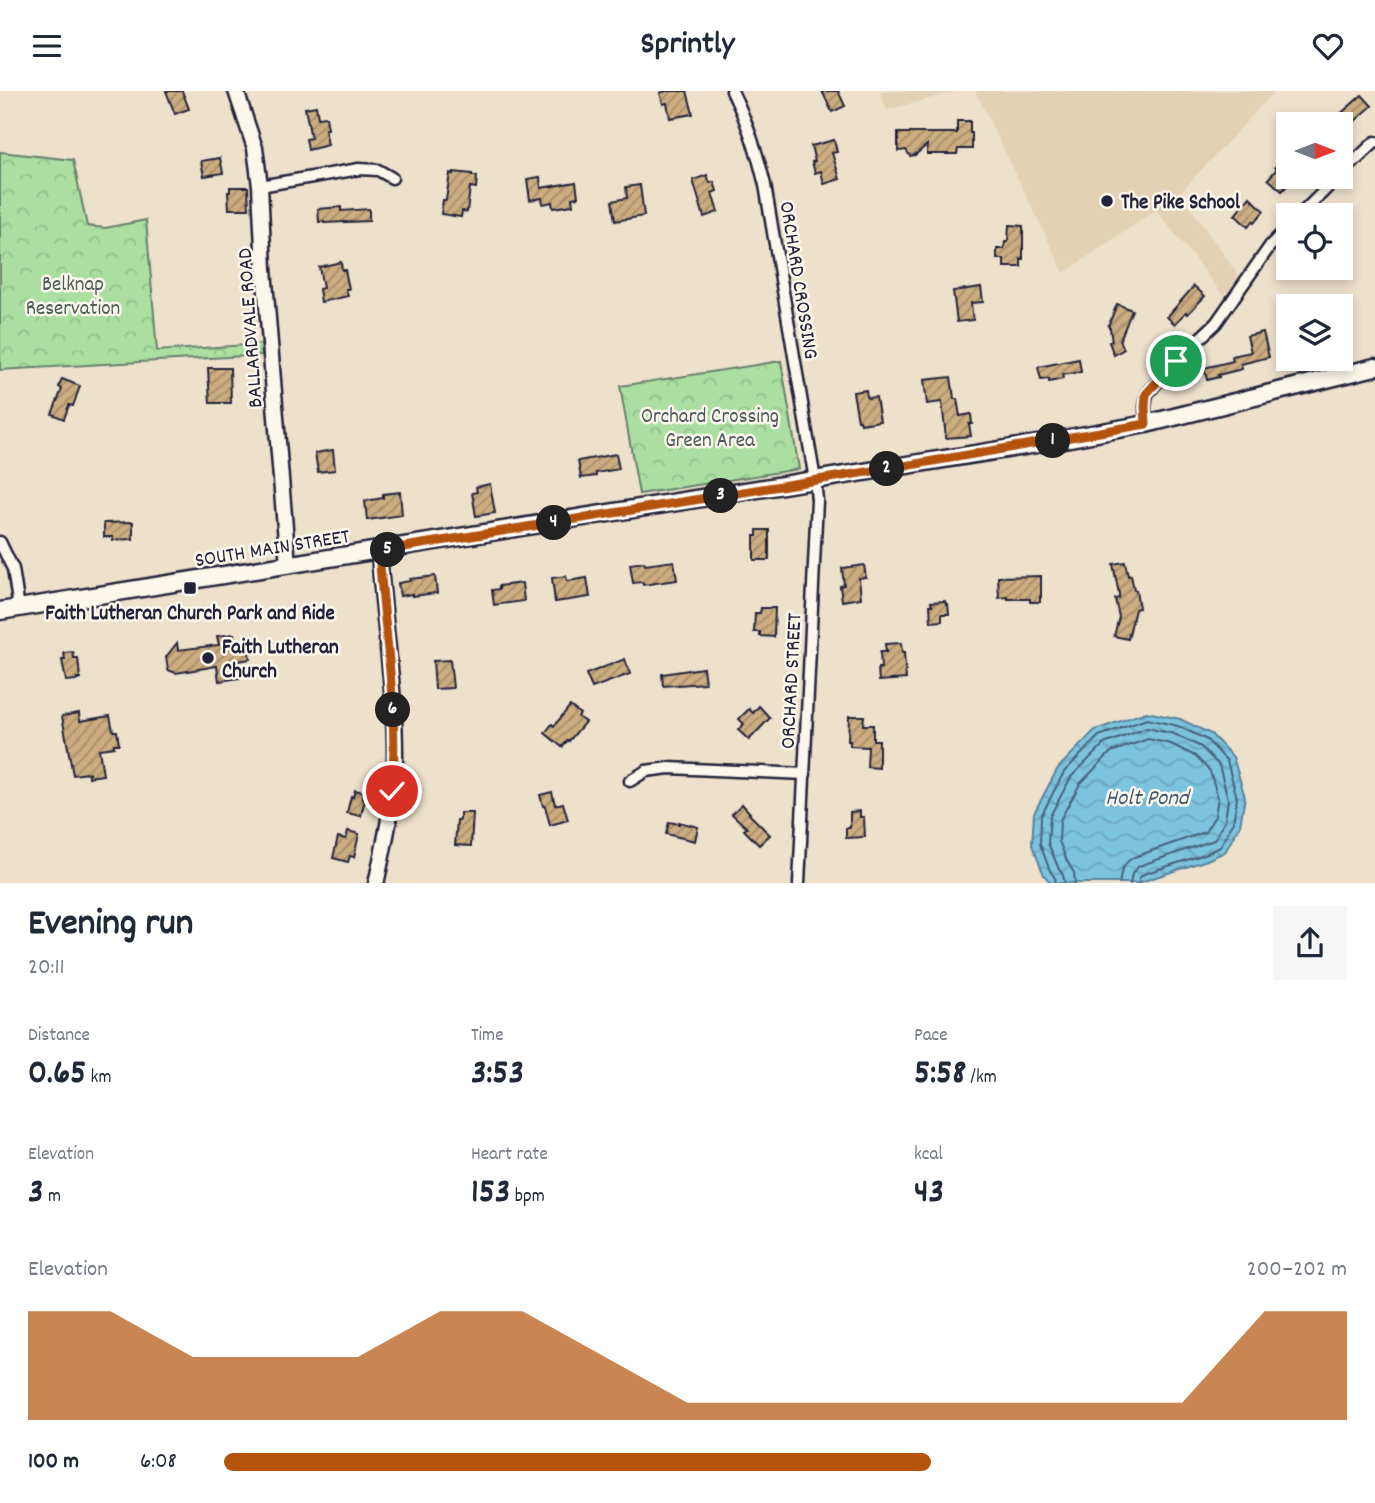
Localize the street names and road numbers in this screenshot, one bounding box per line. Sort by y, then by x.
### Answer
street label: ORCHARD CROSSING [770,199,824,362]
street label: BALLARDVALE ROAD [231,247,273,409]
street label: SOUTH MAIN STREET [193,523,353,577]
street label: ORCHARD STREET [774,612,812,750]

